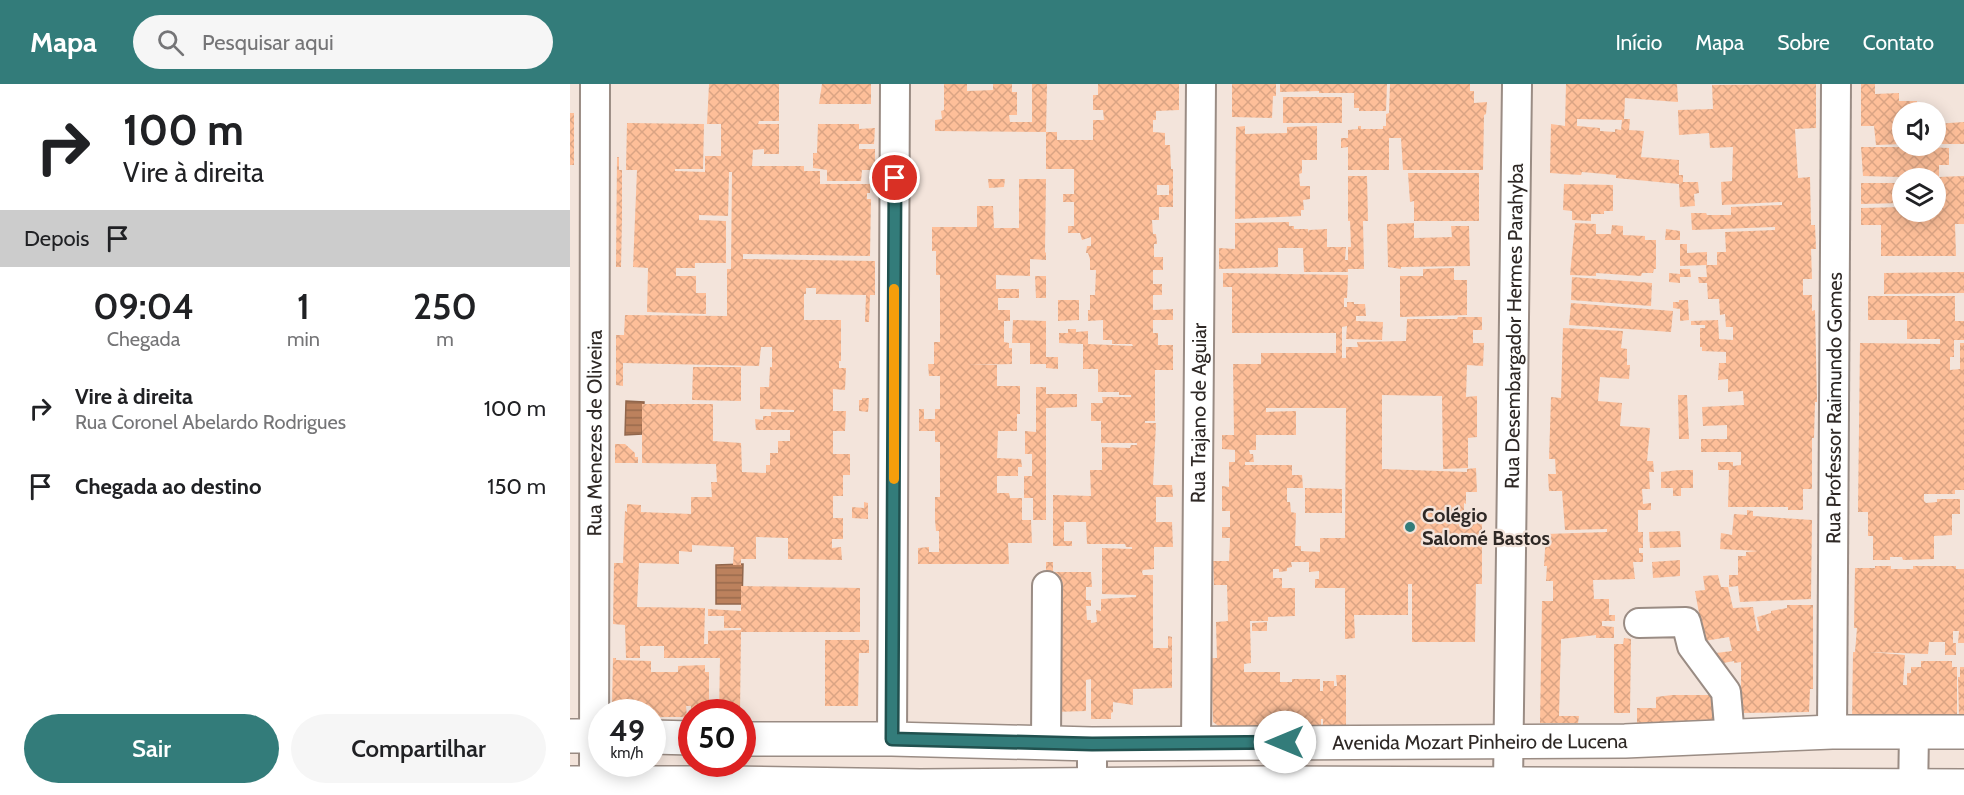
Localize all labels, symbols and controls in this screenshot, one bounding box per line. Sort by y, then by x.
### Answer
search box [133,15,553,69]
text: Mapa [30,25,97,59]
icon: search [154,26,187,59]
text: Pesquisar aqui [202,29,334,56]
text: Início [1615,30,1662,55]
text: Mapa [1695,30,1744,55]
text: Sobre [1777,30,1830,55]
text: Contato [1863,30,1934,55]
map controls [1892,102,1946,222]
button: sound [1892,102,1946,156]
text: 100 m [123,104,244,156]
icon: right [24,108,102,186]
pin [869,152,920,203]
text: Vire à direita [123,156,264,189]
icon: arrive [878,161,911,194]
street label: Rua Desembargador Hermes Parahyba [1500,163,1528,489]
button: layers [1892,168,1946,222]
icon: arrive [101,222,134,255]
text: Depois [24,225,89,252]
street label: Rua Professor Raimundo Gomes [1821,272,1847,544]
text: 09:04 [93,284,194,328]
text: 1 [297,284,310,328]
text: 250 [413,284,477,328]
street label: Rua Trajano de Aguiar [1186,322,1211,503]
text: Chegada [107,327,180,351]
text: min [287,327,320,351]
text: m [436,327,454,351]
street label: Rua Menezes de Oliveira [582,329,607,536]
text: Vire à direita [75,383,193,410]
icon: right [24,392,57,425]
text: 100 m [484,395,546,422]
text: Rua Coronel Abelardo Rodrigues [75,410,346,434]
icon: arrive [24,470,57,503]
text: Chegada ao destino [75,473,261,500]
text: 150 m [487,473,546,500]
place label: Colégio Salomé Bastos [1422,503,1550,550]
marker: Colégio Salomé Bastos [1403,520,1417,534]
speed limit sign: 50 [678,699,756,777]
position arrow [1253,710,1317,774]
text: 49 [609,712,645,749]
button: Sair [24,714,279,783]
button: Compartilhar [291,714,546,783]
street label: Avenida Mozart Pinheiro de Lucena [1332,729,1628,755]
text: km/h [611,744,643,762]

